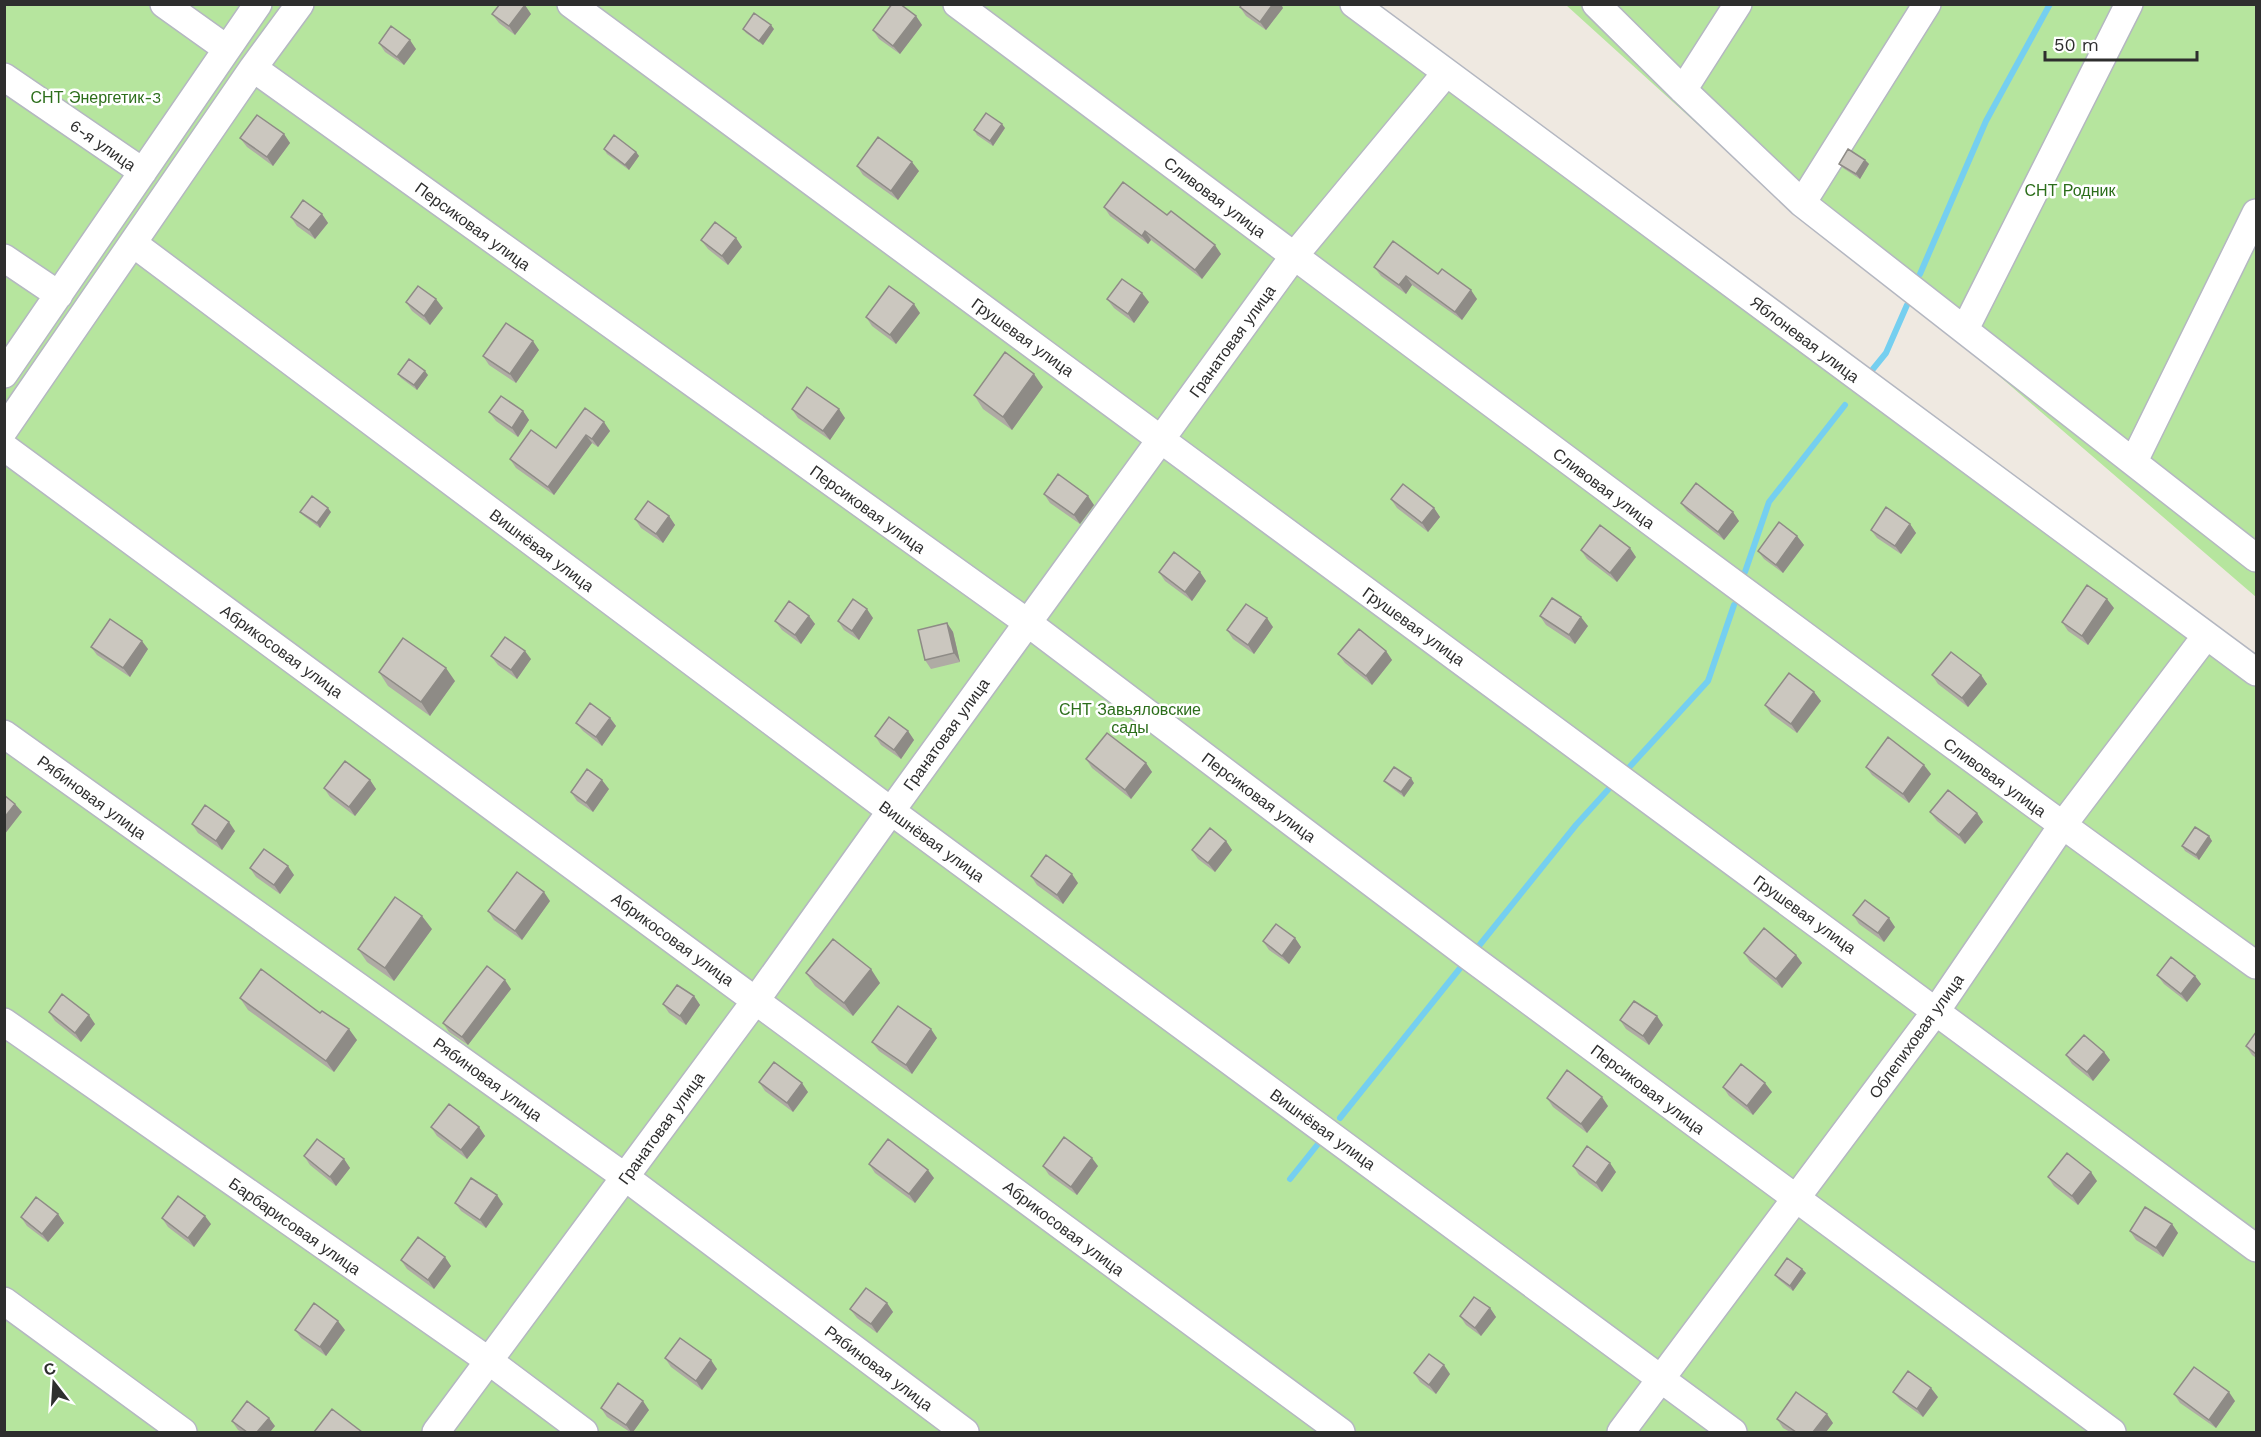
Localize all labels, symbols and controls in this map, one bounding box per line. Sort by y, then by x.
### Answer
scale bar [2045,24,2196,62]
text: 50 m [2054,34,2099,55]
park label: СНТ Энергетик-3 [31,88,161,107]
street label: 6-я улица [66,116,139,175]
street label: Сливовая улица [1160,153,1269,242]
street label: Персиковая улица [411,178,534,275]
park label: СНТ Родник [2025,181,2116,200]
street label: Гранатовая улица [1185,281,1280,401]
street label: Яблоневая улица [1746,292,1863,387]
street label: Грушевая улица [968,294,1078,381]
street label: Сливовая улица [1549,444,1658,533]
street label: Персиковая улица [806,461,929,558]
street label: Вишнёвая улица [486,505,598,596]
street label: Грушевая улица [1359,583,1469,670]
street label: Абрикосовая улица [217,601,346,702]
street label: Гранатовая улица [899,674,994,794]
park label: СНТ Завьяловские сады [1059,700,1201,737]
street label: Сливовая улица [1940,734,2050,821]
street label: Персиковая улица [1198,748,1319,846]
street label: Рябиновая улица [34,752,150,843]
street label: Вишнёвая улица [875,797,988,886]
street label: Грушевая улица [1750,871,1860,958]
street label: Абрикосовая улица [608,889,737,990]
street label: Облепиховая улица [1865,970,1968,1102]
street label: Рябиновая улица [430,1034,546,1125]
street label: Персиковая улица [1587,1040,1708,1138]
street label: Гранатовая улица [614,1068,709,1188]
street label: Вишнёвая улица [1266,1085,1379,1174]
street label: Барбарисовая улица [225,1174,364,1279]
street label: Абрикосовая улица [1000,1177,1128,1280]
street label: Рябиновая улица [821,1322,936,1415]
north arrow [24,1353,84,1413]
text: С [41,1358,58,1380]

